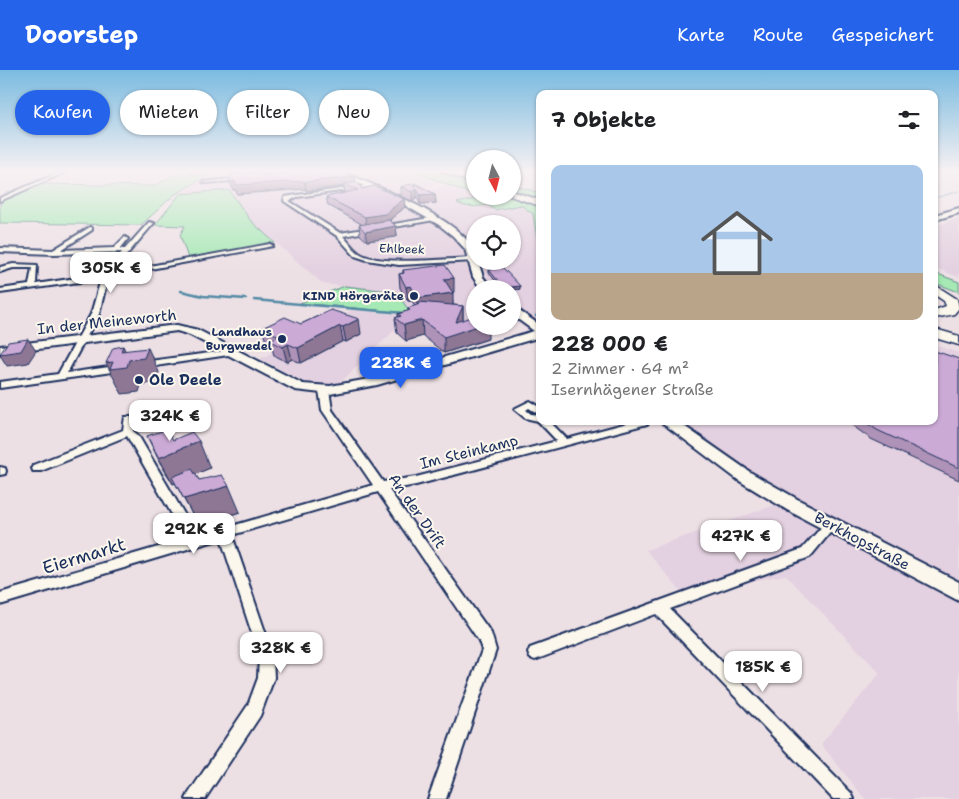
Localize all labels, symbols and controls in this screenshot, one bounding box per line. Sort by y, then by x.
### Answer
text: Doorstep [25,19,138,51]
text: Karte [677,23,725,47]
text: Route [753,23,804,47]
text: Gespeichert [832,23,934,47]
chip: Kaufen [15,90,110,135]
chip: Mieten [120,90,217,135]
chip: Filter [227,90,309,135]
chip: Neu [319,90,389,135]
text: 7 Objekte [551,106,656,134]
icon: filters [895,106,923,134]
north arrow [466,150,521,205]
map controls [466,150,521,335]
icon: home [692,198,782,288]
button: locate [466,215,521,270]
street label: Ehlbeek [379,240,425,258]
pin: 305K € [70,252,152,294]
text: 305K € [81,257,141,278]
button: layers [466,280,521,335]
place label: KIND Hörgeräte [303,288,404,304]
marker: KIND Hörgeräte [408,290,420,302]
street label: In der Meineworth [36,305,178,339]
place label: Landhaus Burgwedel [206,324,272,354]
text: 228 000 € [551,330,668,358]
marker: Landhaus Burgwedel [276,333,288,345]
pin: 228K € [360,346,442,389]
text: 228K € [371,352,431,373]
text: 2 Zimmer · 64 m² [551,358,689,379]
place label: Ole Deele [149,370,222,390]
marker: Ole Deele [133,374,145,386]
text: Isernhägener Straße [551,379,714,400]
pin: 324K € [129,400,211,442]
text: 324K € [140,405,200,426]
street label: Im Steinkamp [418,430,520,474]
street label: An der Drift [384,470,450,552]
street label: Berkhopstraße [811,507,913,575]
pin: 292K € [153,512,235,555]
text: 292K € [164,518,224,539]
pin: 427K € [700,520,782,562]
text: 427K € [711,525,771,546]
street label: Eiermarkt [40,532,129,580]
pin: 328K € [240,632,322,674]
text: 328K € [251,637,311,658]
pin: 185K € [722,650,804,693]
text: 185K € [735,656,791,677]

